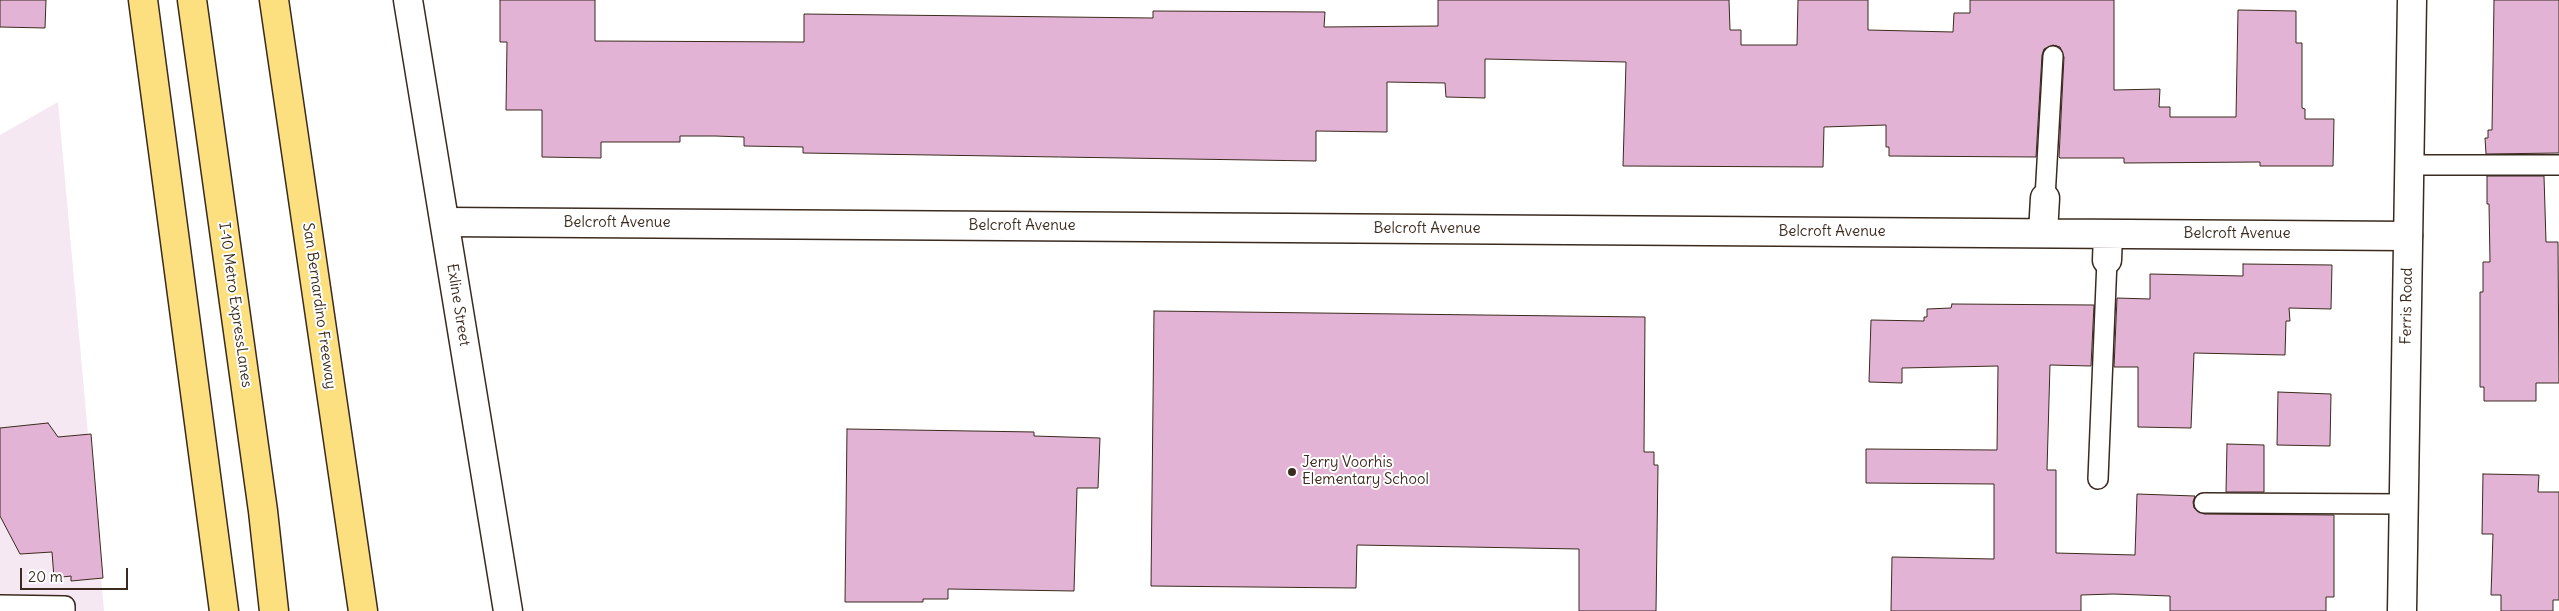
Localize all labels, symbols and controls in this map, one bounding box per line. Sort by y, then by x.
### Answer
street label: Belcroft Avenue [563,214,671,232]
street label: Belcroft Avenue [968,217,1076,235]
street label: Belcroft Avenue [1373,220,1481,238]
street label: I-10 Metro ExpressLanes [214,221,256,389]
street label: San Bernardino Freeway [298,222,340,390]
street label: Belcroft Avenue [1778,223,1886,241]
street label: Belcroft Avenue [2183,225,2291,243]
street label: Exline Street [443,263,473,347]
street label: Ferris Road [2397,267,2417,345]
place label: Jerry Voorhis Elementary School [1302,454,1429,489]
marker: Jerry Voorhis Elementary School [1286,466,1298,478]
scale bar [22,558,130,590]
text: 20 m [28,567,63,586]

